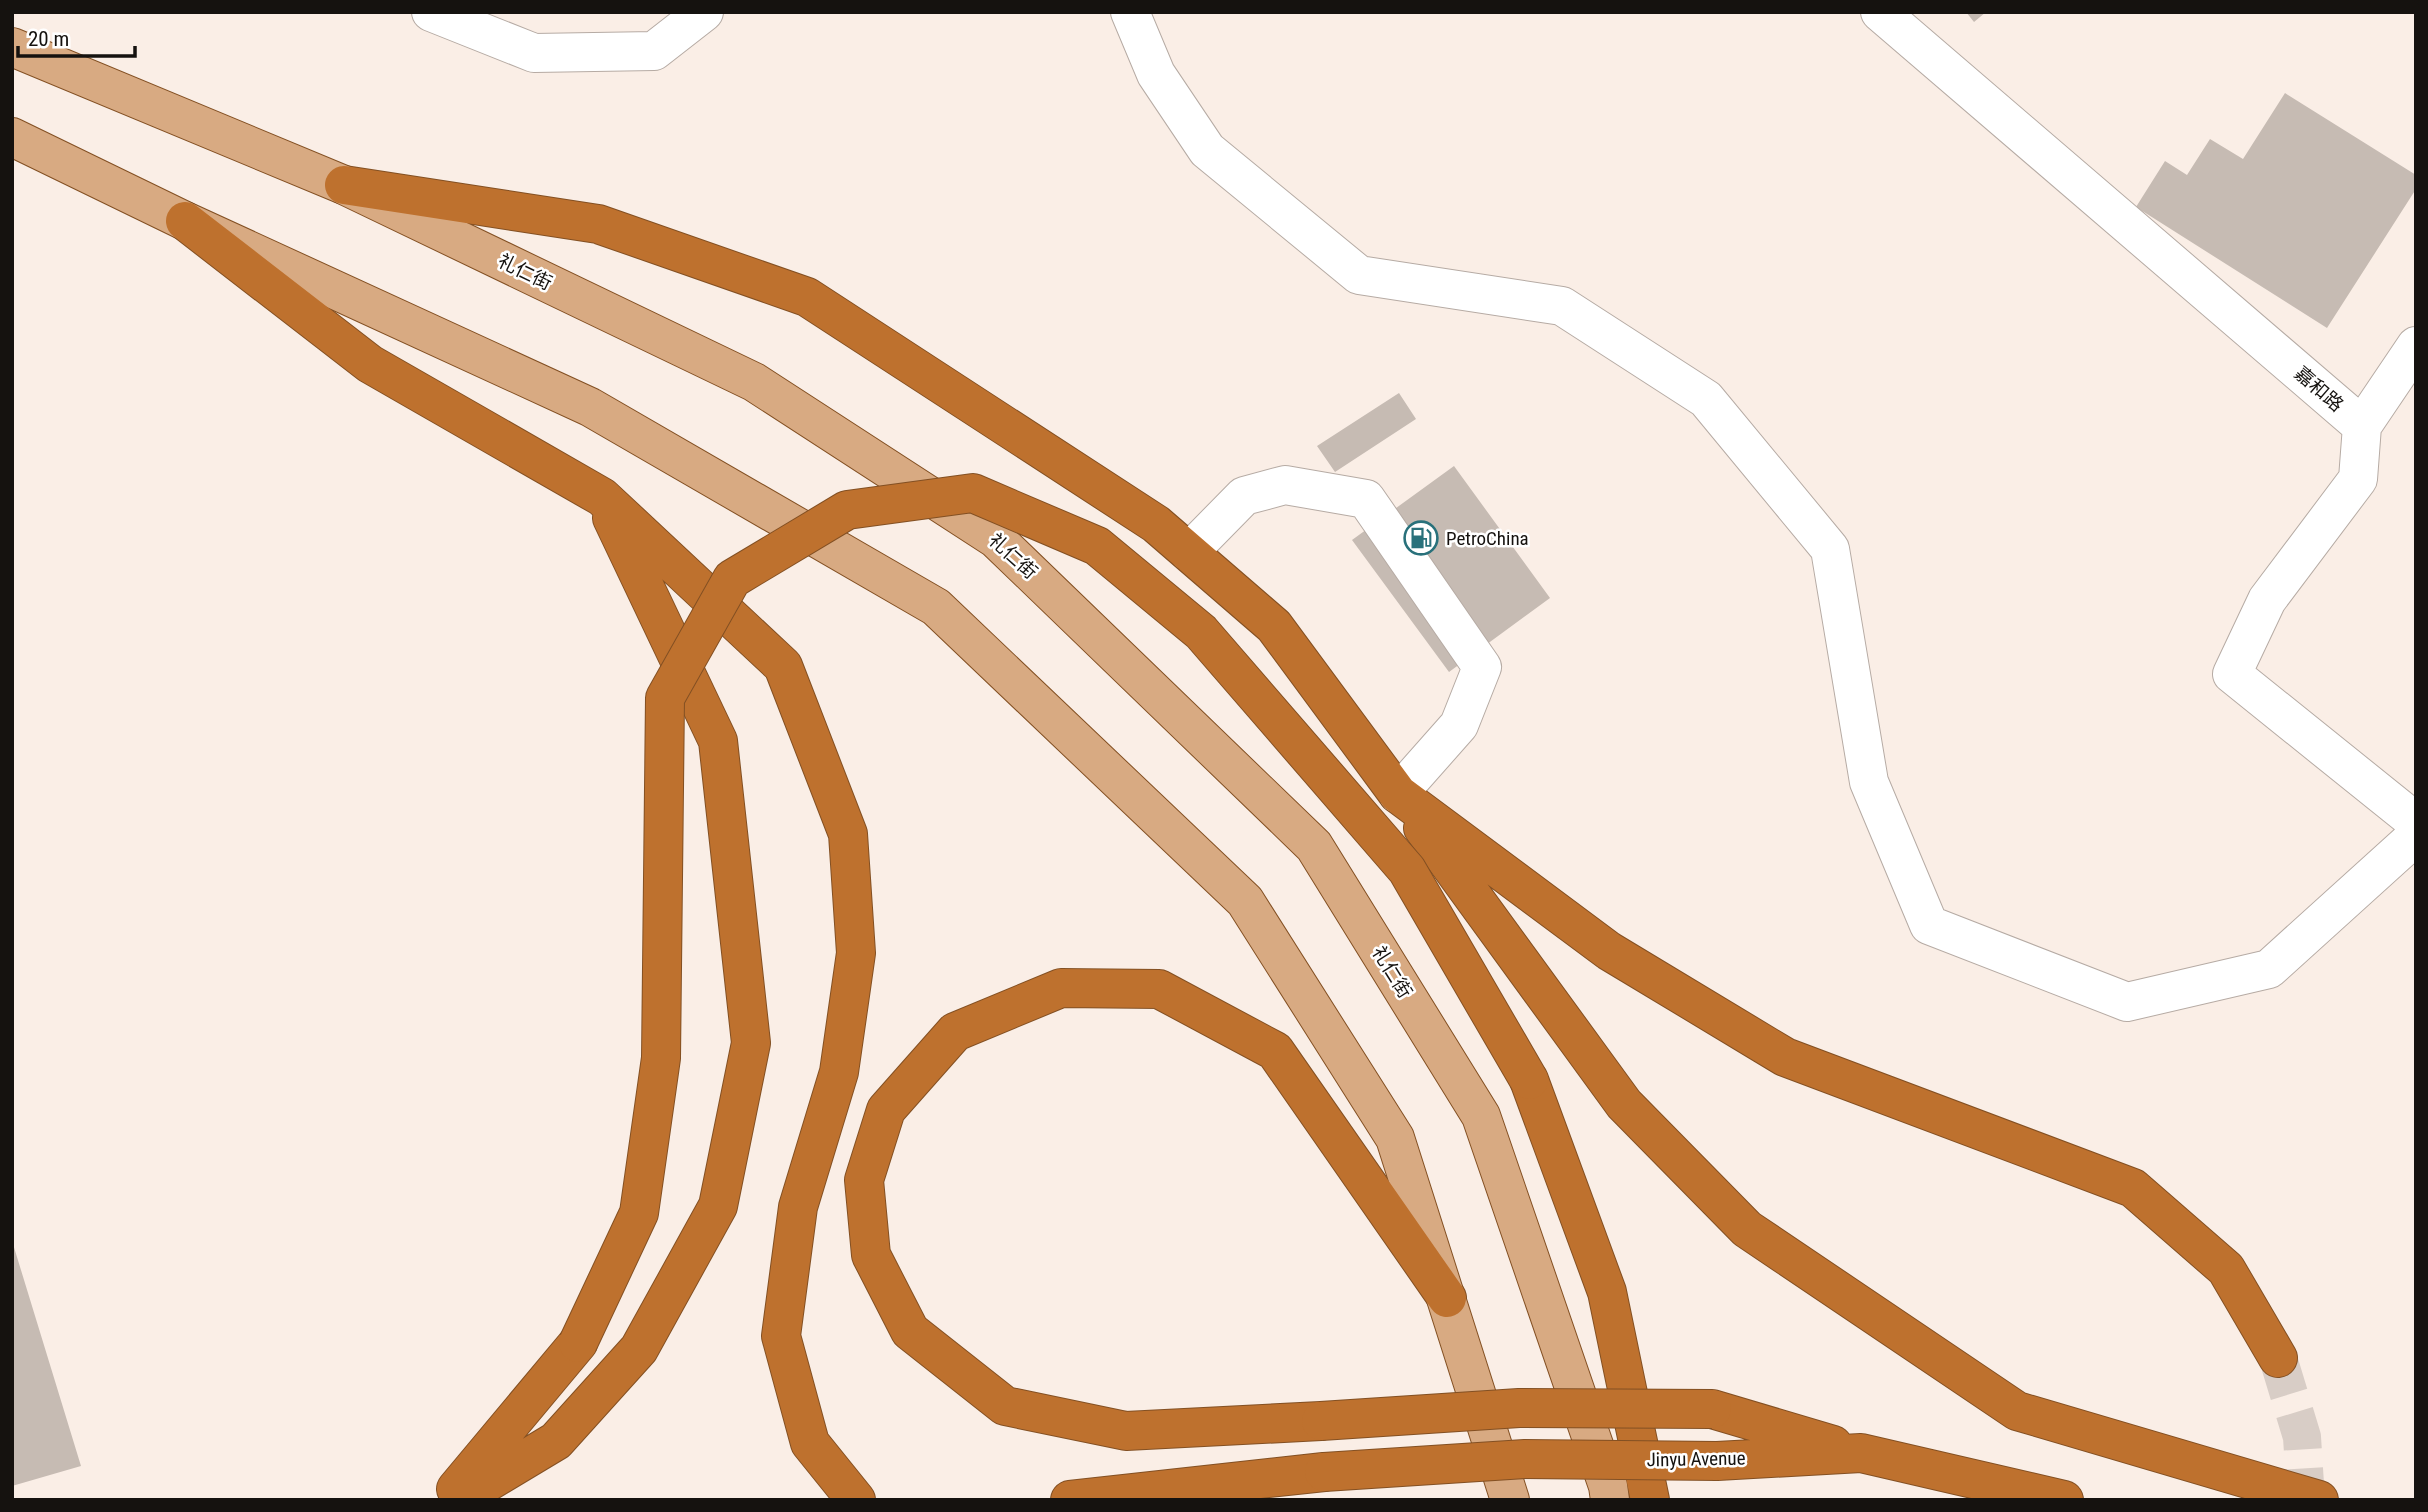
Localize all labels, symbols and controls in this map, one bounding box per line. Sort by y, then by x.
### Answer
scale bar [18,14,135,58]
text: 20 m [28,27,69,51]
street label: 礼仁街 [494,249,556,295]
street label: 嘉和路 [2290,362,2348,416]
fuel station icon: PetroChina [1402,519,1440,557]
place label: PetroChina [1446,527,1529,550]
street label: 礼仁街 [984,528,1042,584]
street label: 礼仁街 [1367,942,1417,1002]
street label: Jinyu Avenue [1646,1447,1746,1471]

